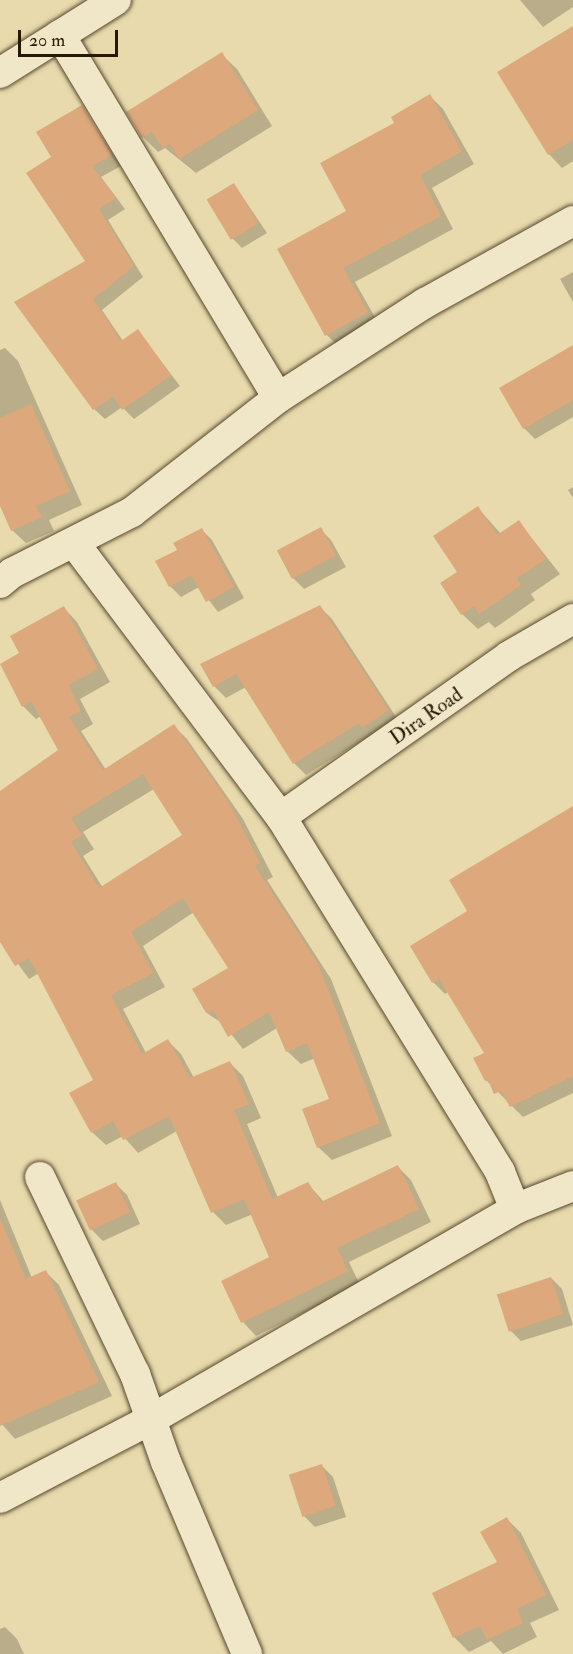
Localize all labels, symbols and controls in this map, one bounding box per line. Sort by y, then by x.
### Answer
scale bar [21,18,122,56]
text: 20 m [29,29,65,52]
street label: Dira Road [385,682,467,750]

